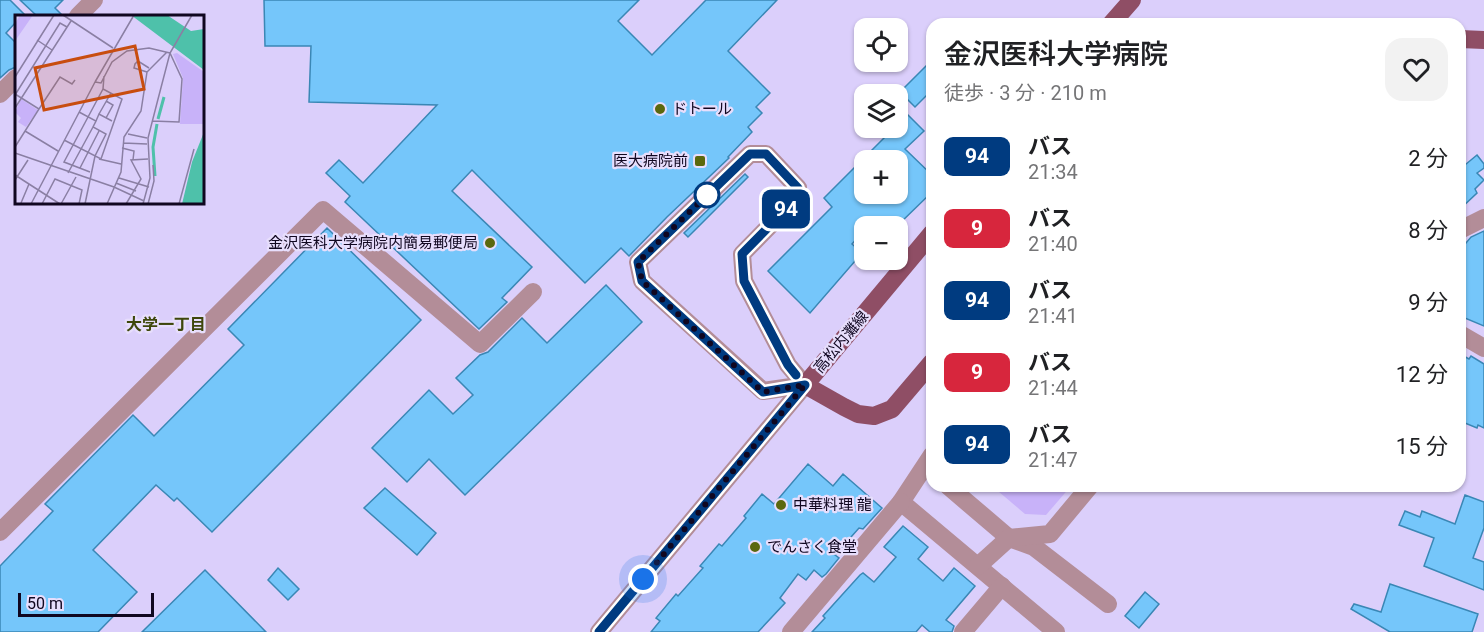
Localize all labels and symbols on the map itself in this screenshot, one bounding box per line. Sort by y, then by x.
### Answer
inset map [15,15,204,204]
place label: ドトール [672,100,732,118]
marker: ドトール [653,102,667,116]
place label: 医大病院前 [613,152,688,170]
marker: 医大病院前 [693,154,707,168]
unlabelled marker [694,182,720,208]
line badge: 94 [759,190,813,228]
place label: 金沢医科大学病院内簡易郵便局 [268,234,478,252]
marker: 金沢医科大学病院内簡易郵便局 [483,236,497,250]
street label: 高松内灘線 [810,307,872,377]
district label: 大学一丁目 [126,315,206,334]
place label: 中華料理 龍 [793,496,872,514]
marker: 中華料理 龍 [774,498,788,512]
place label: でんさく食堂 [767,538,857,556]
marker: でんさく食堂 [748,540,762,554]
your location [628,564,658,594]
scale bar [18,590,154,618]

